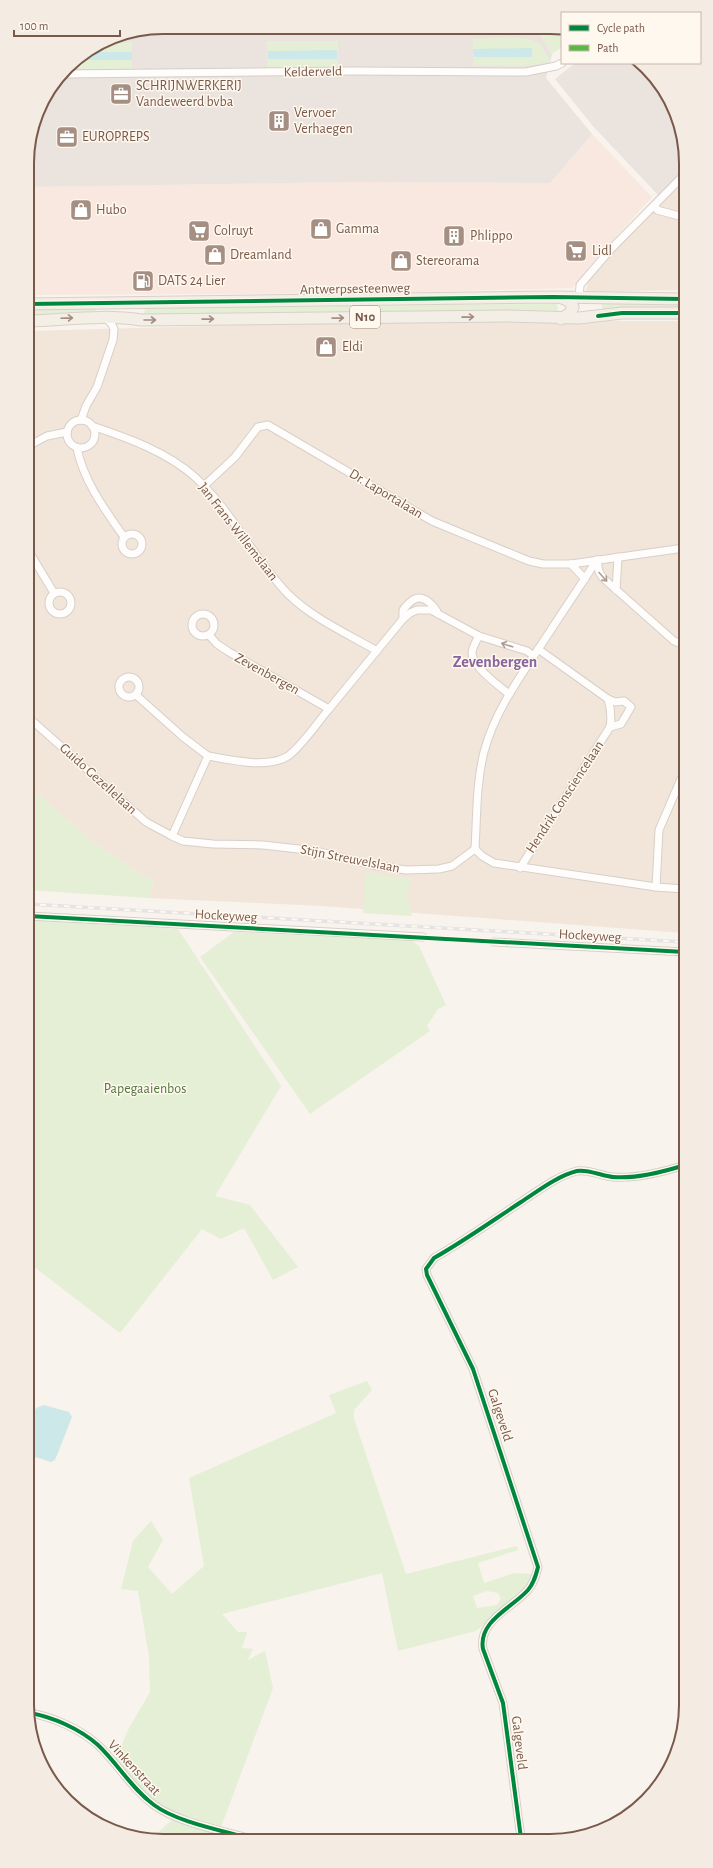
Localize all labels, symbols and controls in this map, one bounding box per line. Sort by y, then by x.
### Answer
scale bar [14,12,120,38]
legend [561,12,701,64]
text: 100 m [20,20,48,32]
text: Cycle path [597,22,645,35]
text: Path [597,42,619,54]
street label: Kelderveld [284,64,342,80]
place label: SCHRIJNWERKERIJ Vandeweerd bvba [136,79,242,109]
office icon: SCHRIJNWERKERIJ Vandeweerd bvba [108,81,134,107]
place label: Vervoer Verhaegen [294,106,353,136]
building icon: Vervoer Verhaegen [266,108,292,134]
office icon: EUROPREPS [54,124,80,150]
place label: EUROPREPS [82,130,150,144]
shop icon: Hubo [68,197,94,223]
place label: Hubo [96,203,127,217]
shop icon: Gamma [308,216,334,242]
supermarket icon: Colruyt [186,218,212,244]
place label: Gamma [336,222,380,236]
building icon: Phlippo [441,223,467,249]
place label: Colruyt [214,224,254,238]
place label: Phlippo [470,229,513,243]
supermarket icon: Lidl [563,238,589,264]
shop icon: Dreamland [202,242,228,268]
place label: Lidl [592,244,612,258]
place label: Dreamland [230,248,292,262]
shop icon: Stereorama [388,248,414,274]
place label: Stereorama [416,254,480,268]
fuel station icon: DATS 24 Lier [130,268,156,294]
place label: DATS 24 Lier [158,274,226,288]
street label: Antwerpsesteenweg [300,281,410,297]
road number: N10 [350,306,380,328]
one-way arrow [461,313,474,321]
one-way arrow [60,314,73,322]
one-way arrow [331,314,344,322]
one-way arrow [201,315,214,323]
one-way arrow [143,316,156,324]
shop icon: Eldi [313,334,339,360]
place label: Eldi [342,340,363,354]
street label: Dr. Laportalaan [347,467,425,521]
street label: Jan Frans Willemslaan [196,480,280,584]
one-way arrow [598,571,607,581]
one-way arrow [500,641,513,648]
street label: Zevenbergen [232,651,302,697]
district label: Zevenbergen [453,654,537,670]
street label: Hendrik Consciencelaan [524,738,606,856]
street label: Guido Gezellelaan [57,741,139,817]
street label: Stijn Streuvelslaan [299,842,401,876]
street label: Hockeyweg [194,907,258,925]
street label: Hockeyweg [558,927,622,945]
park label: Papegaaienbos [104,1082,186,1096]
street label: Galgeveld [485,1387,515,1443]
street label: Galgeveld [509,1715,529,1771]
street label: Vinkenstraat [105,1738,163,1799]

